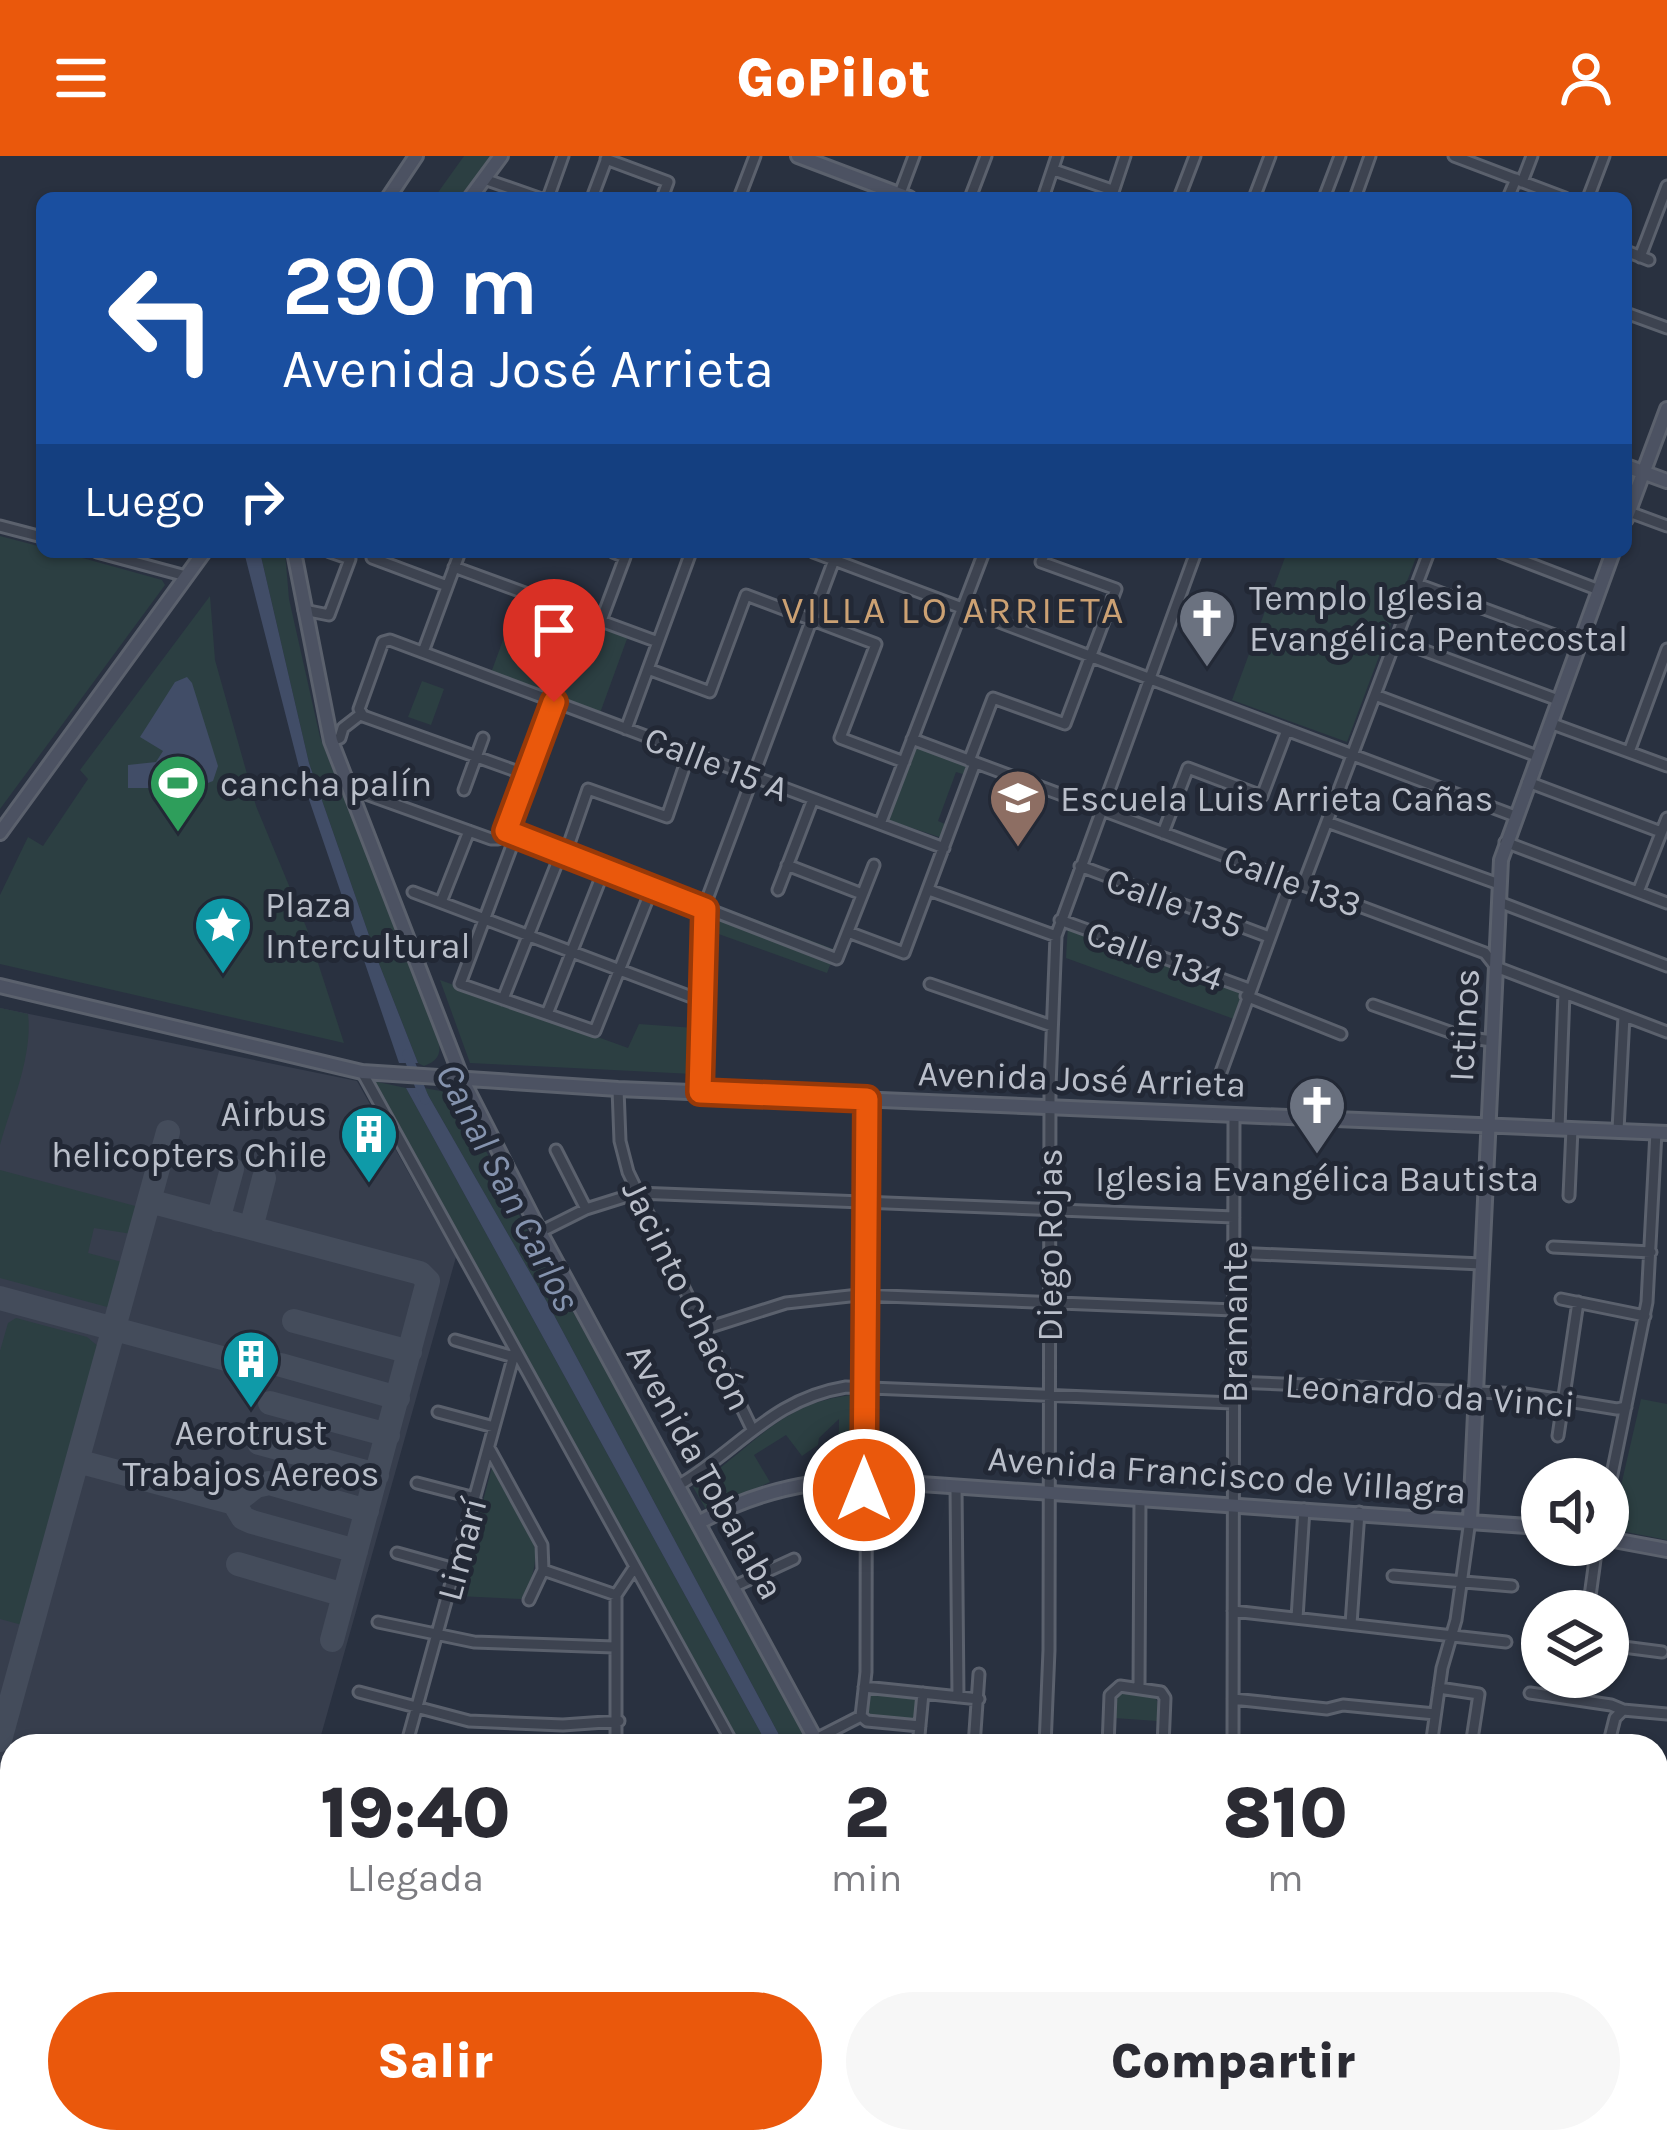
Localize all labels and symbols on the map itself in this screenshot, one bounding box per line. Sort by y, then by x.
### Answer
place label: Templo Iglesia Evangélica Pentecostal [1249,577,1628,660]
pin [503,579,605,702]
district label: VILLA LO ARRIETA [781,587,1127,633]
church icon: Templo Iglesia Evangélica Pentecostal [1176,587,1238,669]
street label: Calle 15 A [639,717,794,811]
sports icon: cancha palín [147,752,209,834]
place label: cancha palín [220,763,432,805]
school or university icon: Escuela Luis Arrieta Cañas [987,767,1049,849]
place label: Escuela Luis Arrieta Cañas [1060,778,1493,820]
street label: Calle 133 [1218,838,1367,926]
street label: Calle 135 [1100,859,1249,947]
place label: Plaza Intercultural [265,884,471,967]
place icon: Plaza Intercultural [192,894,254,976]
street label: Calle 134 [1081,912,1229,1000]
street label: Ictinos [1440,967,1488,1083]
street label: Avenida José Arrieta [917,1052,1247,1106]
water label: Canal San Carlos [426,1056,590,1319]
church icon: Iglesia Evangélica Bautista [1286,1074,1348,1156]
place label: Airbus helicopters Chile [51,1093,327,1176]
building icon: Airbus helicopters Chile [338,1103,400,1185]
street label: Diego Rojas [1029,1148,1071,1342]
place label: Iglesia Evangélica Bautista [1095,1158,1539,1200]
street label: Jacinto Chacón [613,1174,761,1417]
street label: Bramante [1214,1241,1256,1403]
building icon: Aerotrust Trabajos Aereos [220,1328,282,1410]
street label: Avenida Tobalaba [618,1336,793,1607]
street label: Leonardo da Vinci [1283,1364,1576,1426]
place label: Aerotrust Trabajos Aereos [122,1412,380,1495]
position arrow [801,1427,927,1553]
street label: Avenida Francisco de Villagra [986,1437,1468,1513]
street label: Limarí [428,1493,496,1605]

